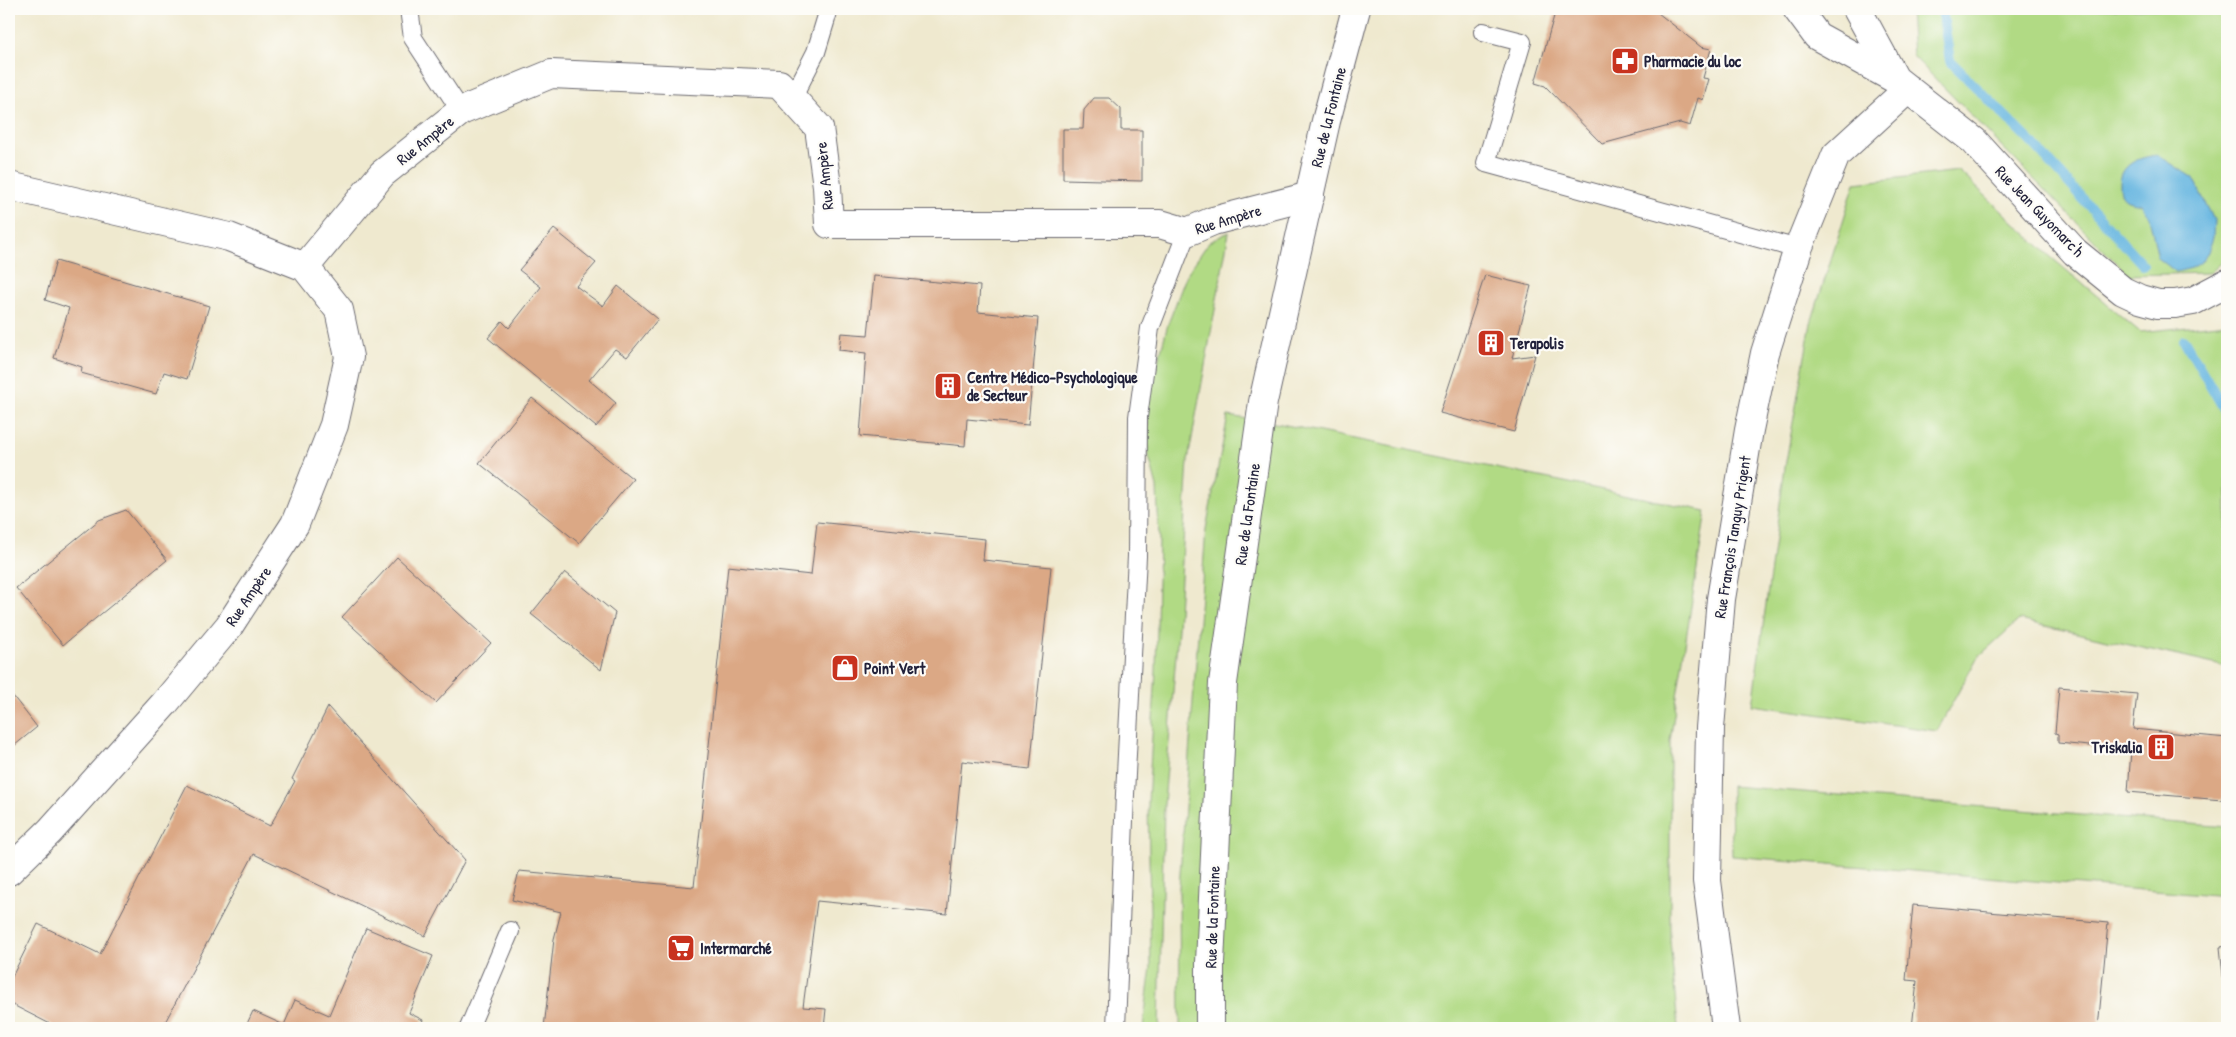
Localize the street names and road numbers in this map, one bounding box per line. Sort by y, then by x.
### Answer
street label: Rue de la Fontaine [1305,64,1351,170]
street label: Rue Ampère [392,110,459,170]
street label: Rue Ampère [809,140,839,211]
street label: Rue Jean Guyomarc'h [1991,160,2090,262]
street label: Rue Ampère [1192,198,1264,239]
street label: Rue François Tanguy Prigent [1708,454,1756,620]
street label: Rue de la Fontaine [1229,461,1265,566]
street label: Rue Ampère [220,561,277,630]
street label: Rue de la Fontaine [1199,865,1225,969]

